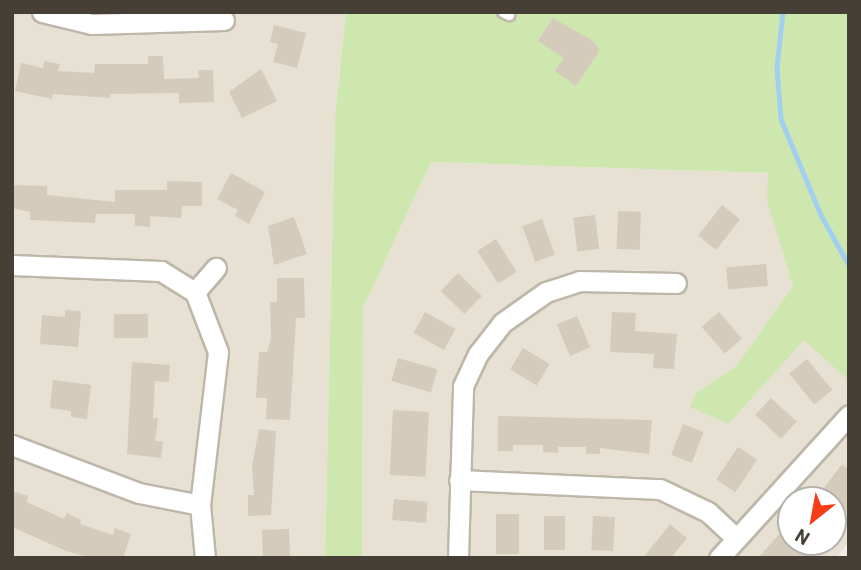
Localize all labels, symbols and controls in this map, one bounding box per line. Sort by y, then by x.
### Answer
north arrow [777,486,847,556]
text: N [791,525,813,551]

